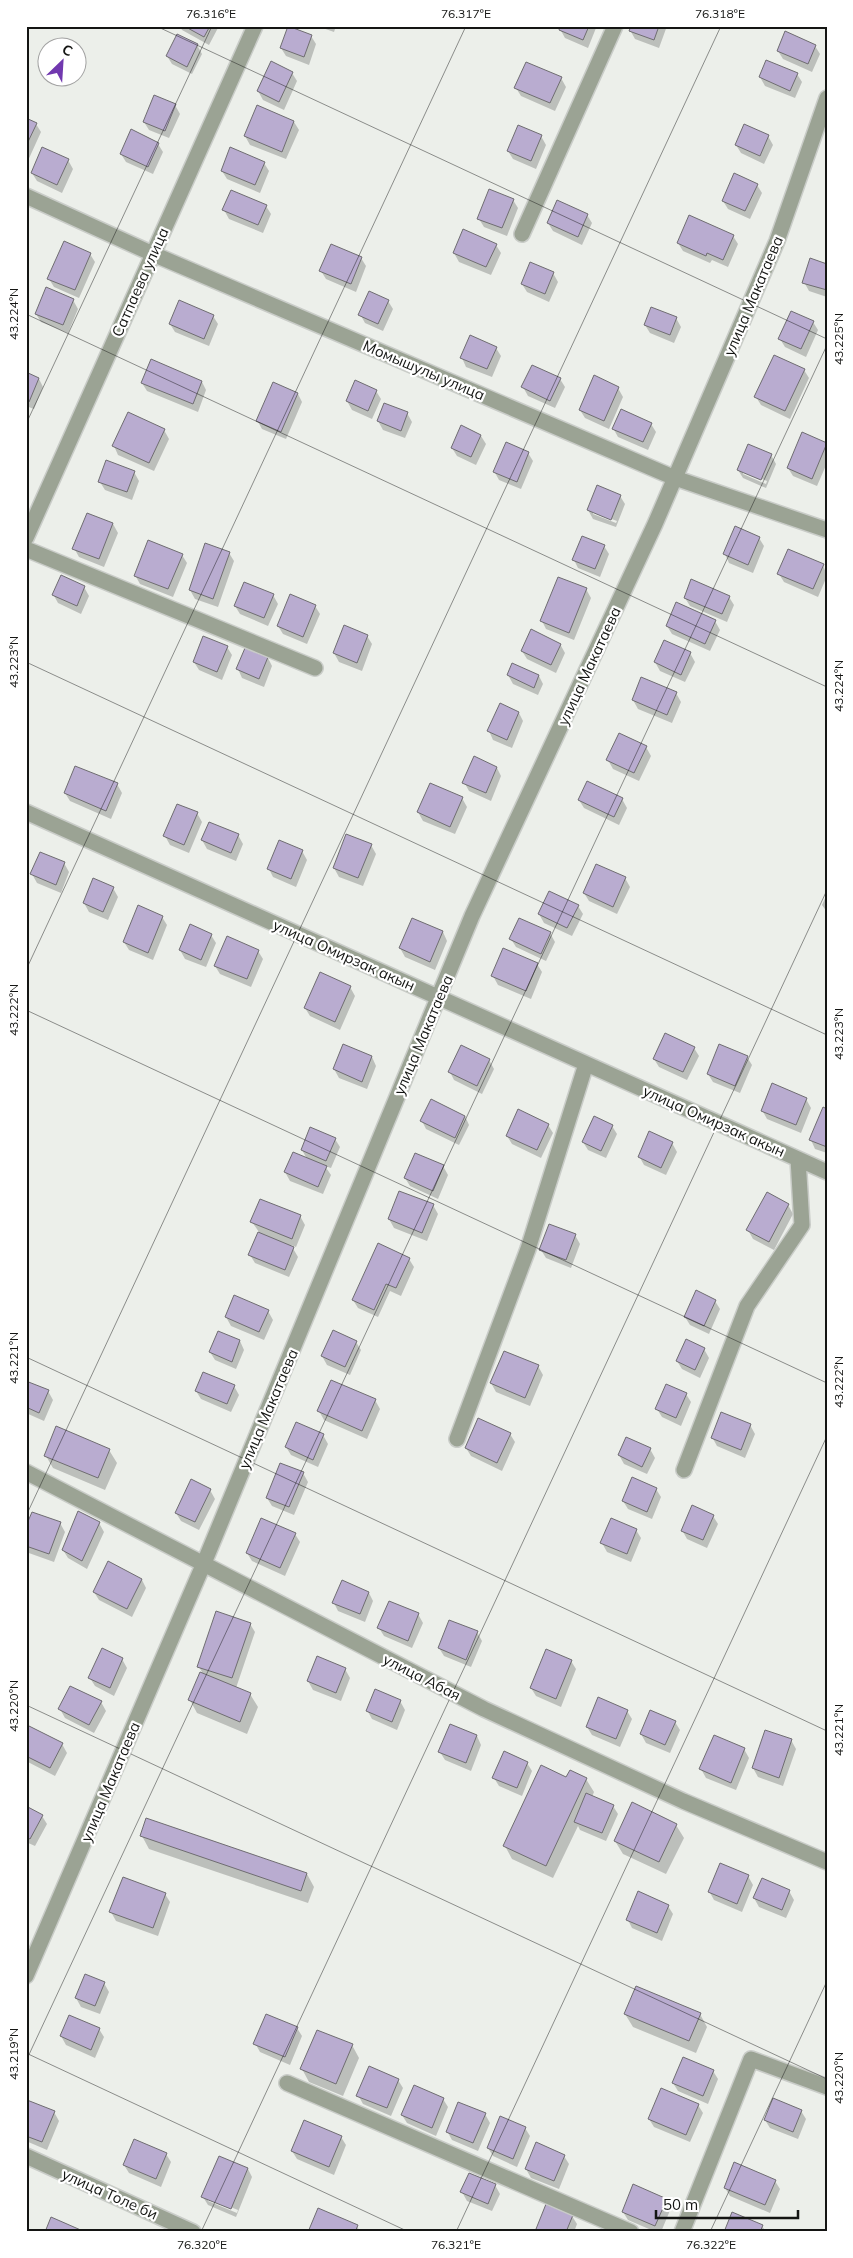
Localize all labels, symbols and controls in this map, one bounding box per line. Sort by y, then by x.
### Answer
text: 76.316°E [186,6,236,21]
text: 76.317°E [441,6,491,21]
text: 76.318°E [695,6,745,21]
north arrow [38,38,88,88]
text: С [59,40,76,60]
street label: Сатпаева улица [107,224,173,340]
street label: улица Макатаева [719,233,787,359]
text: 43.224°N [6,288,21,340]
text: 43.225°N [831,313,846,365]
street label: Момышулы улица [360,336,488,404]
street label: улица Макатаева [553,604,625,728]
text: 43.223°N [6,636,21,688]
text: 43.224°N [831,660,846,712]
street label: улица Омирзак акын [270,915,418,995]
street label: улица Макатаева [389,972,457,1098]
text: 43.222°N [6,984,21,1036]
text: 43.223°N [831,1008,846,1060]
street label: улица Омирзак акын [640,1081,788,1161]
text: 43.221°N [6,1332,21,1384]
street label: улица Макатаева [234,1346,302,1472]
text: 43.222°N [831,1356,846,1408]
street label: улица Абая [380,1649,464,1705]
text: 43.220°N [6,1680,21,1732]
text: 43.221°N [831,1704,846,1756]
street label: улица Макатаева [76,1719,144,1845]
text: 43.219°N [6,2028,21,2080]
text: 43.220°N [831,2052,846,2104]
street label: улица Толе би [59,2164,161,2224]
scale bar [656,2188,798,2220]
text: 50 m [663,2195,698,2214]
text: 76.320°E [177,2237,227,2252]
text: 76.321°E [431,2237,481,2252]
text: 76.322°E [686,2237,736,2252]

